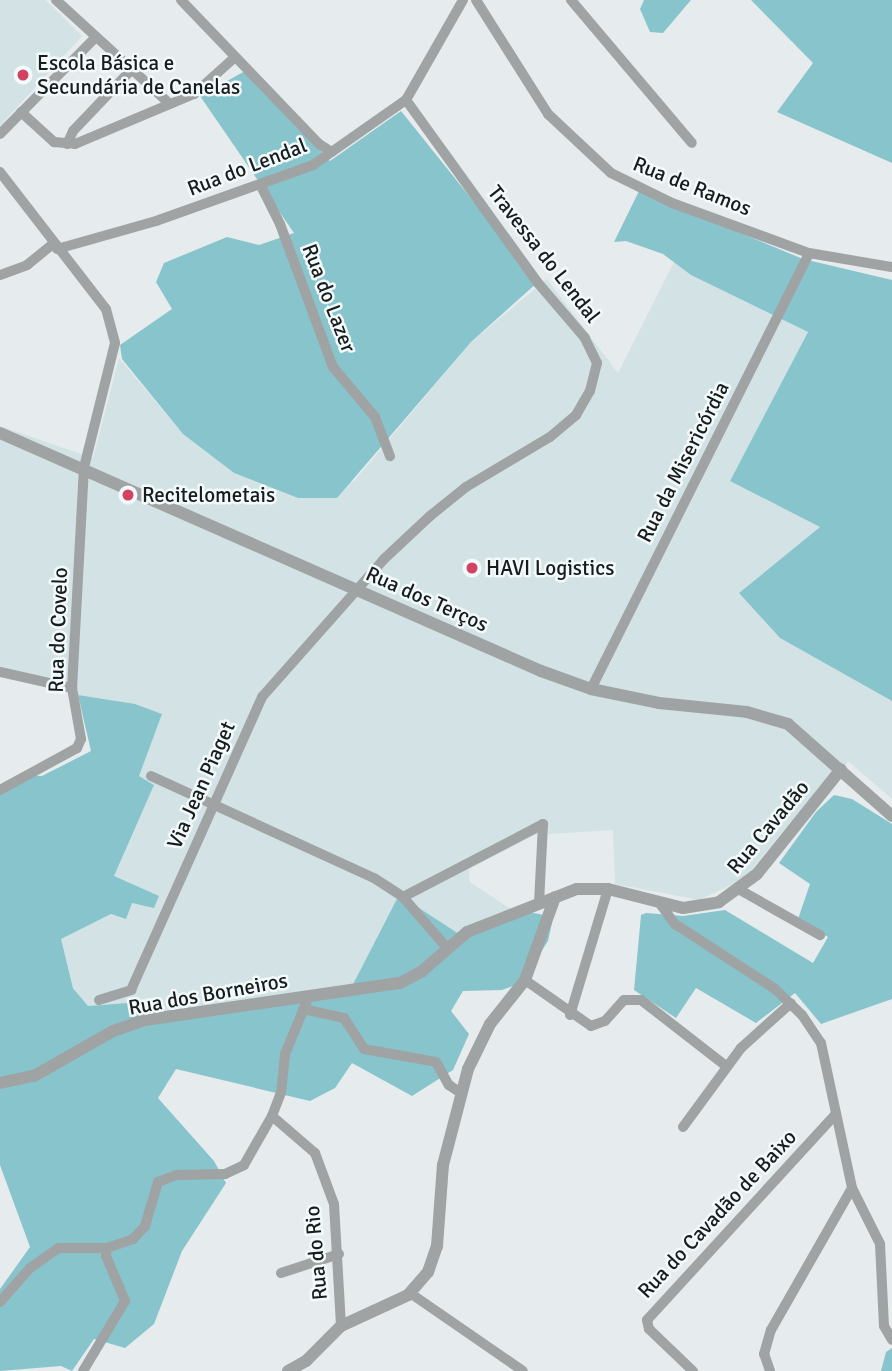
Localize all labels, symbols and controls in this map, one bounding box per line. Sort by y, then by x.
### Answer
place label: Escola Básica e Secundária de Canelas [37,50,240,100]
marker: Escola Básica e Secundária de Canelas [15,67,31,83]
street label: Rua do Lendal [184,133,310,201]
street label: Rua de Ramos [629,151,755,221]
street label: Travessa do Lendal [482,180,606,328]
street label: Rua do Lazer [297,240,361,356]
street label: Rua da Misericórdia [632,377,734,547]
place label: Recitelometais [142,482,275,508]
marker: Recitelometais [120,487,136,503]
place label: HAVI Logistics [486,555,614,581]
marker: HAVI Logistics [464,560,480,576]
street label: Rua dos Terços [362,561,492,637]
street label: Rua do Covelo [43,567,73,693]
street label: Via Jean Piaget [162,717,240,853]
street label: Rua Cavadão [722,775,814,879]
street label: Rua dos Borneiros [126,968,290,1020]
street label: Rua do Cavadão de Baixo [632,1125,802,1303]
street label: Rua do Rio [299,1205,333,1301]

